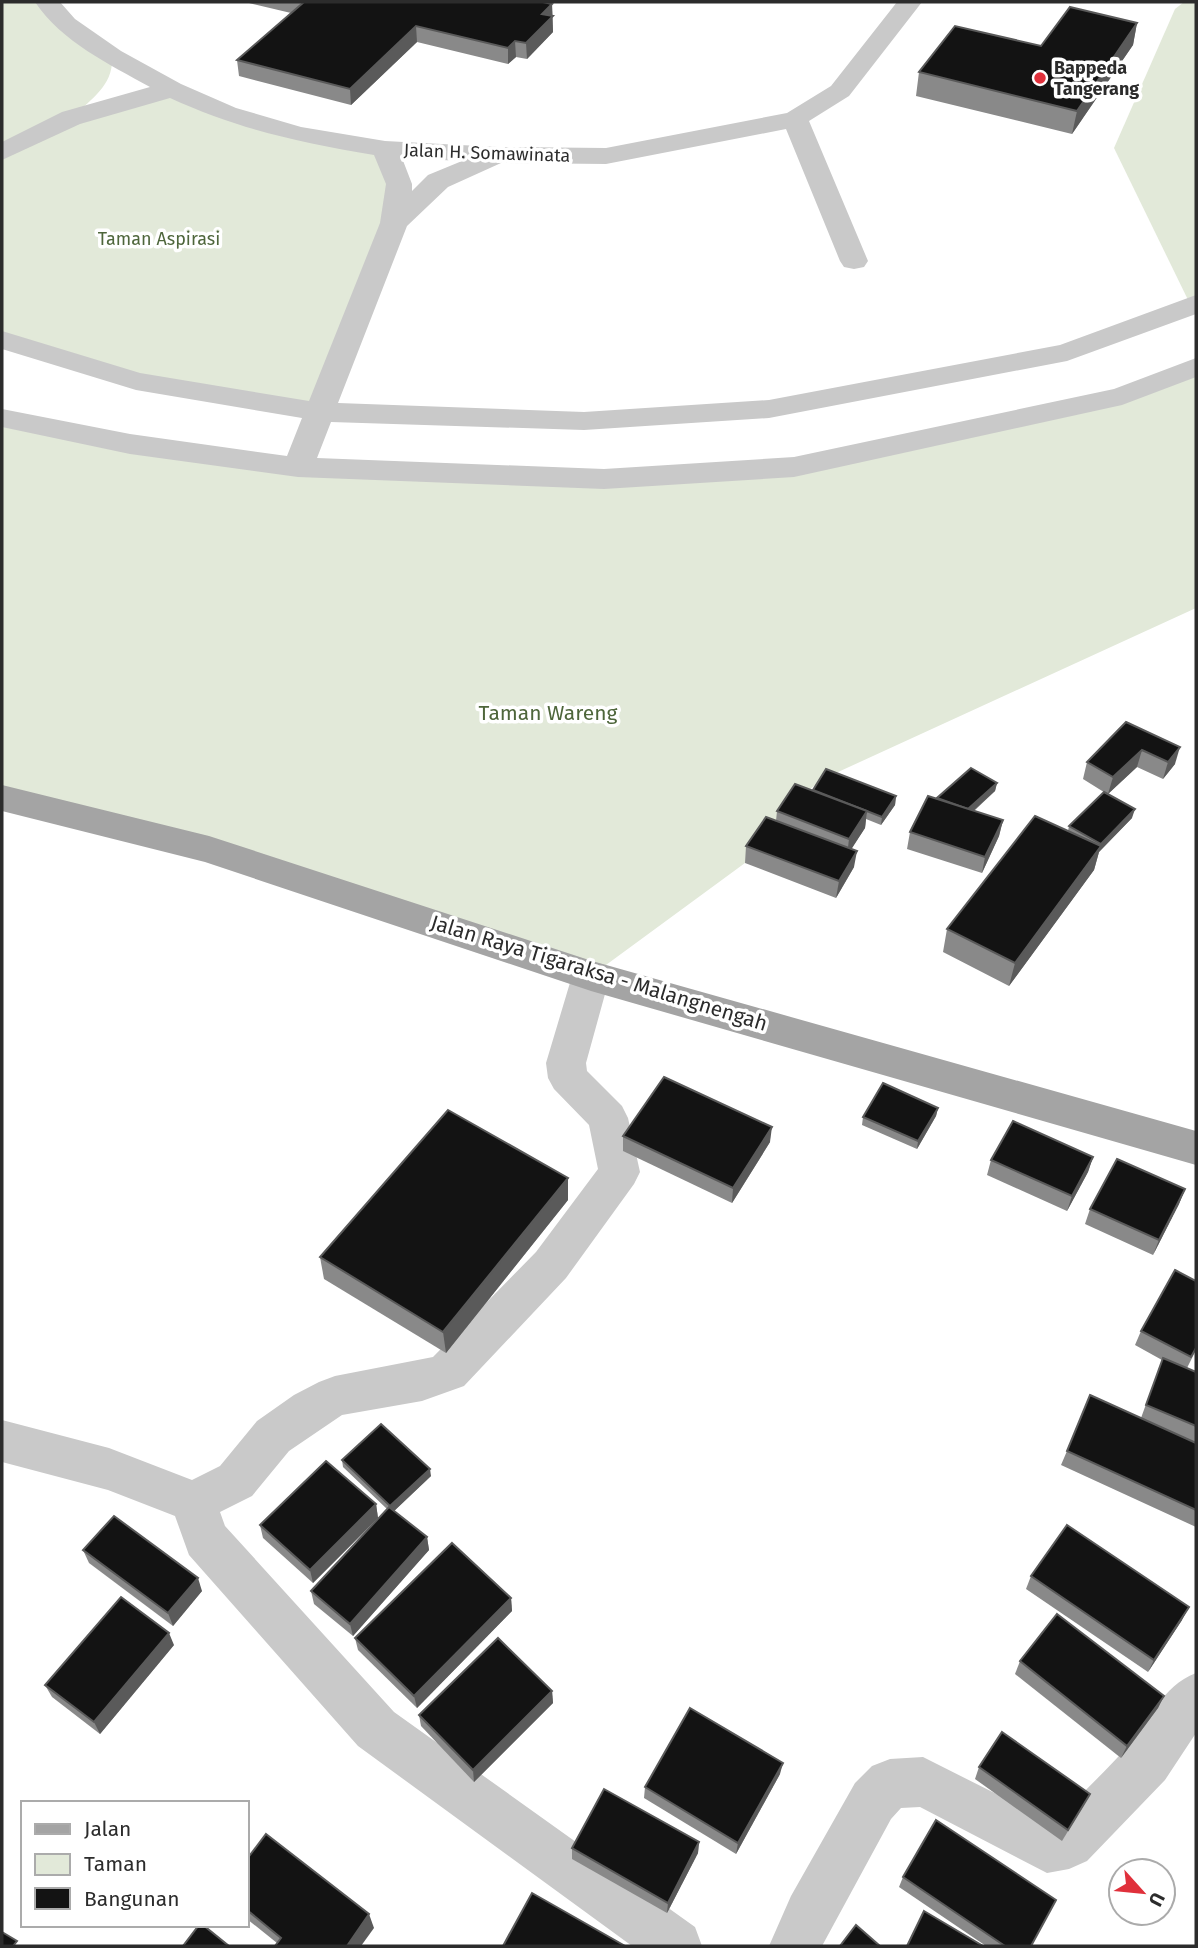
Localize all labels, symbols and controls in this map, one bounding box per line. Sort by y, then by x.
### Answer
place label: Bappeda Tangerang [1054,57,1139,100]
marker: Bappeda Tangerang [1032,70,1048,86]
street label: Jalan H. Somawinata [403,139,571,167]
park label: Taman Aspirasi [98,228,220,250]
park label: Taman Wareng [479,700,617,726]
street label: Jalan Raya Tigaraksa - Malangnengah [427,909,771,1037]
legend [21,1801,248,1927]
text: Jalan [84,1816,131,1842]
text: Taman [84,1851,147,1877]
north arrow [1107,1857,1177,1927]
text: Bangunan [84,1886,179,1912]
text: U [1144,1889,1170,1910]

